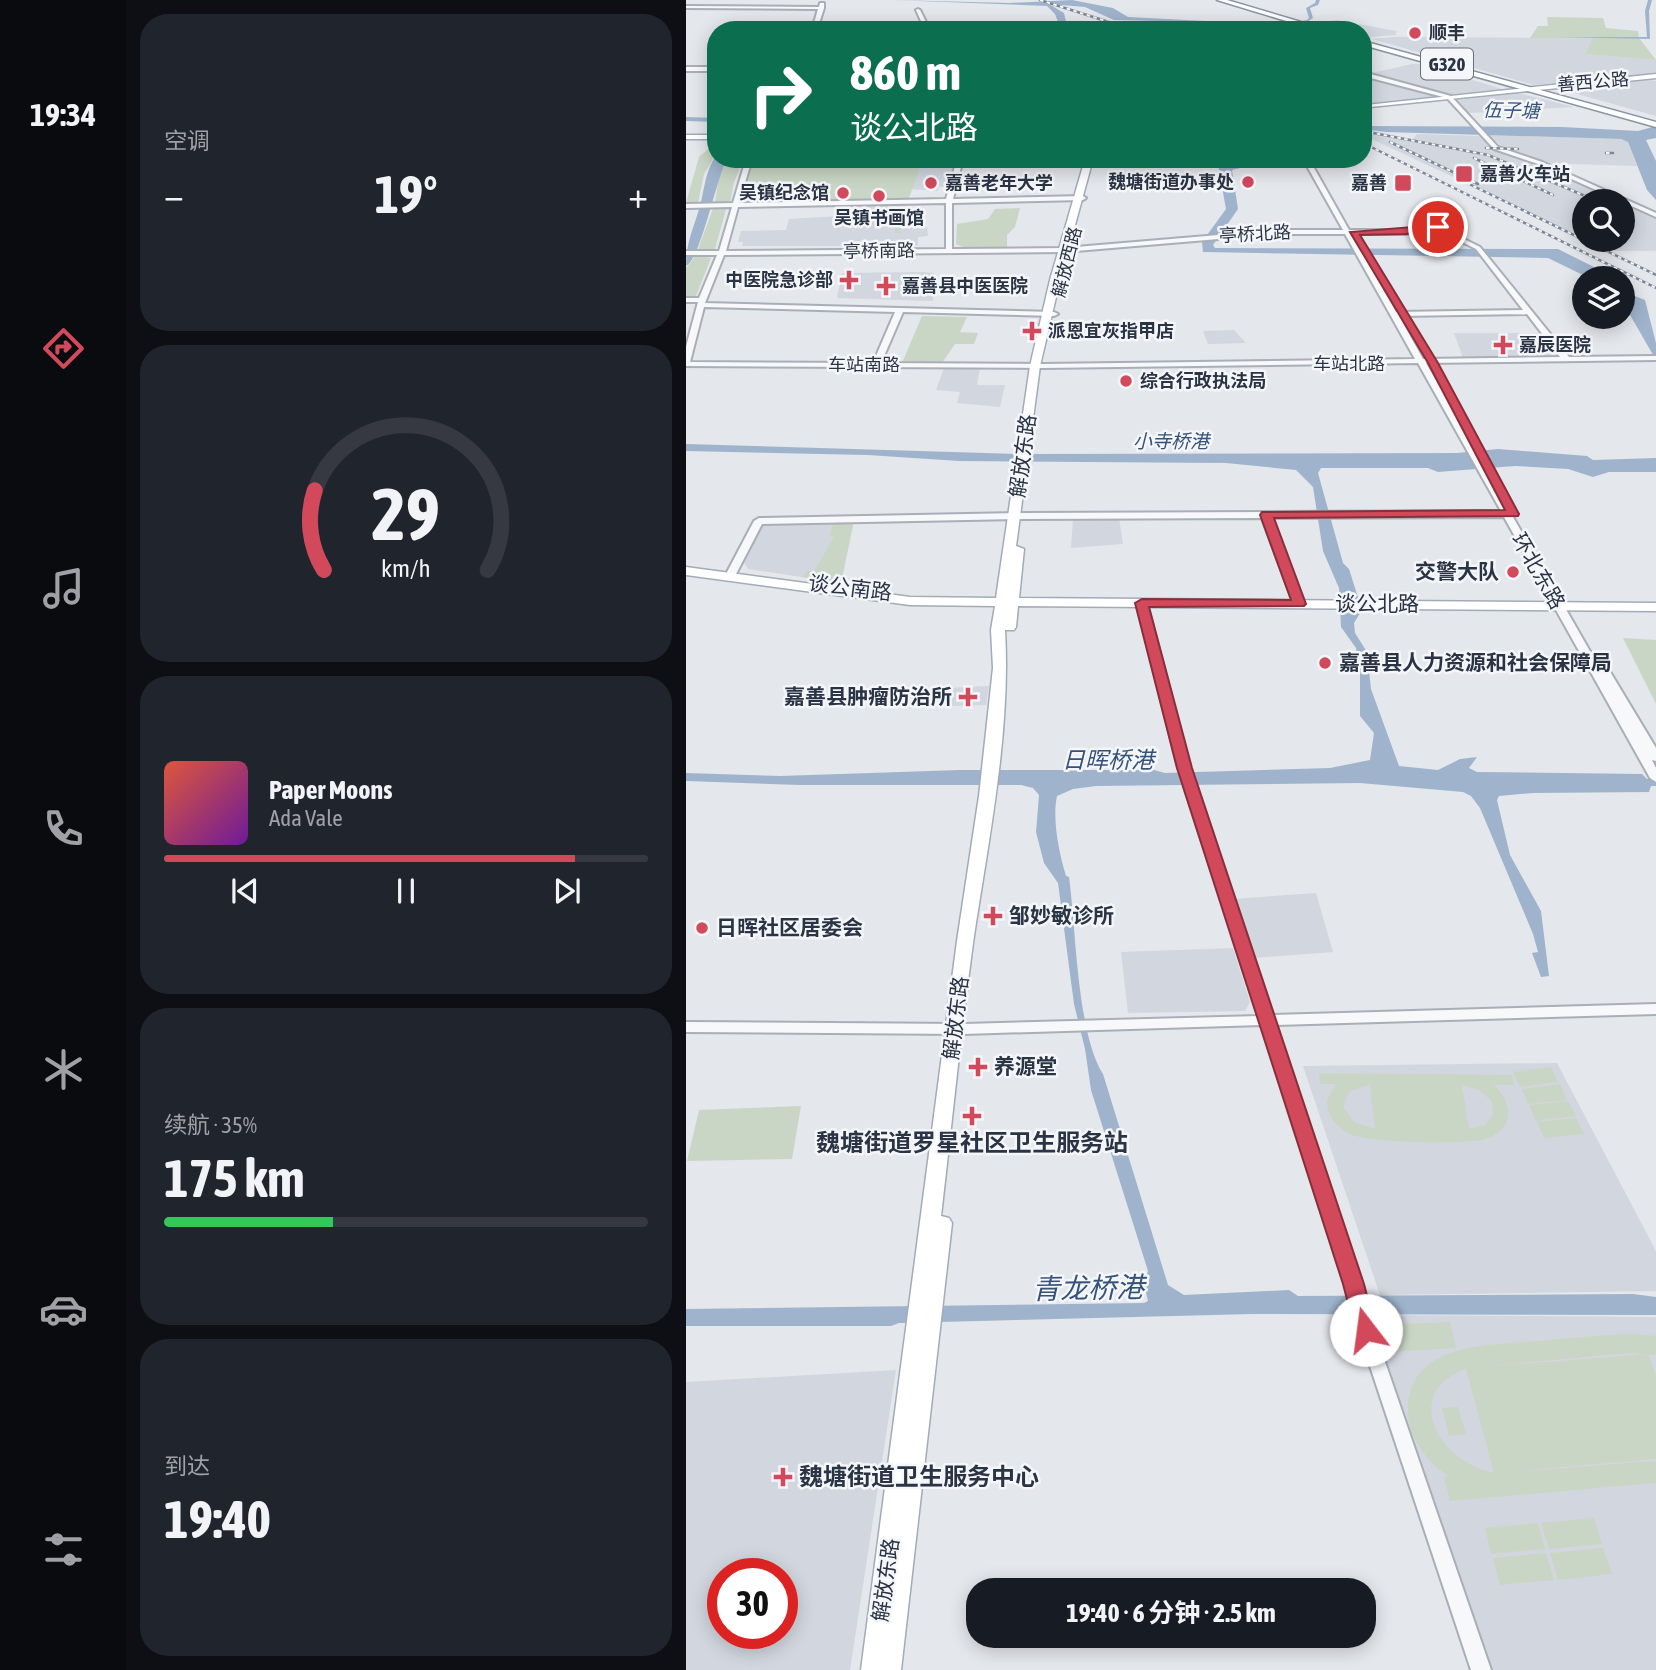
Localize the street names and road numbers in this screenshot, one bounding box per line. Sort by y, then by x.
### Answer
road number: G320 [1421,48,1473,80]
street label: 善西公路 [1556,68,1630,95]
street label: 亭桥北路 [1218,221,1291,246]
street label: 解放西路 [1048,224,1085,299]
street label: 亭桥南路 [843,239,915,262]
street label: 车站北路 [1313,353,1385,374]
street label: 车站南路 [828,354,900,375]
street label: 解放东路 [1004,413,1040,499]
street label: 环北东路 [1507,528,1570,613]
street label: 谈公南路 [807,570,893,604]
street label: 谈公北路 [1335,591,1419,615]
street label: 解放东路 [938,975,972,1061]
street label: 解放东路 [867,1537,903,1623]

